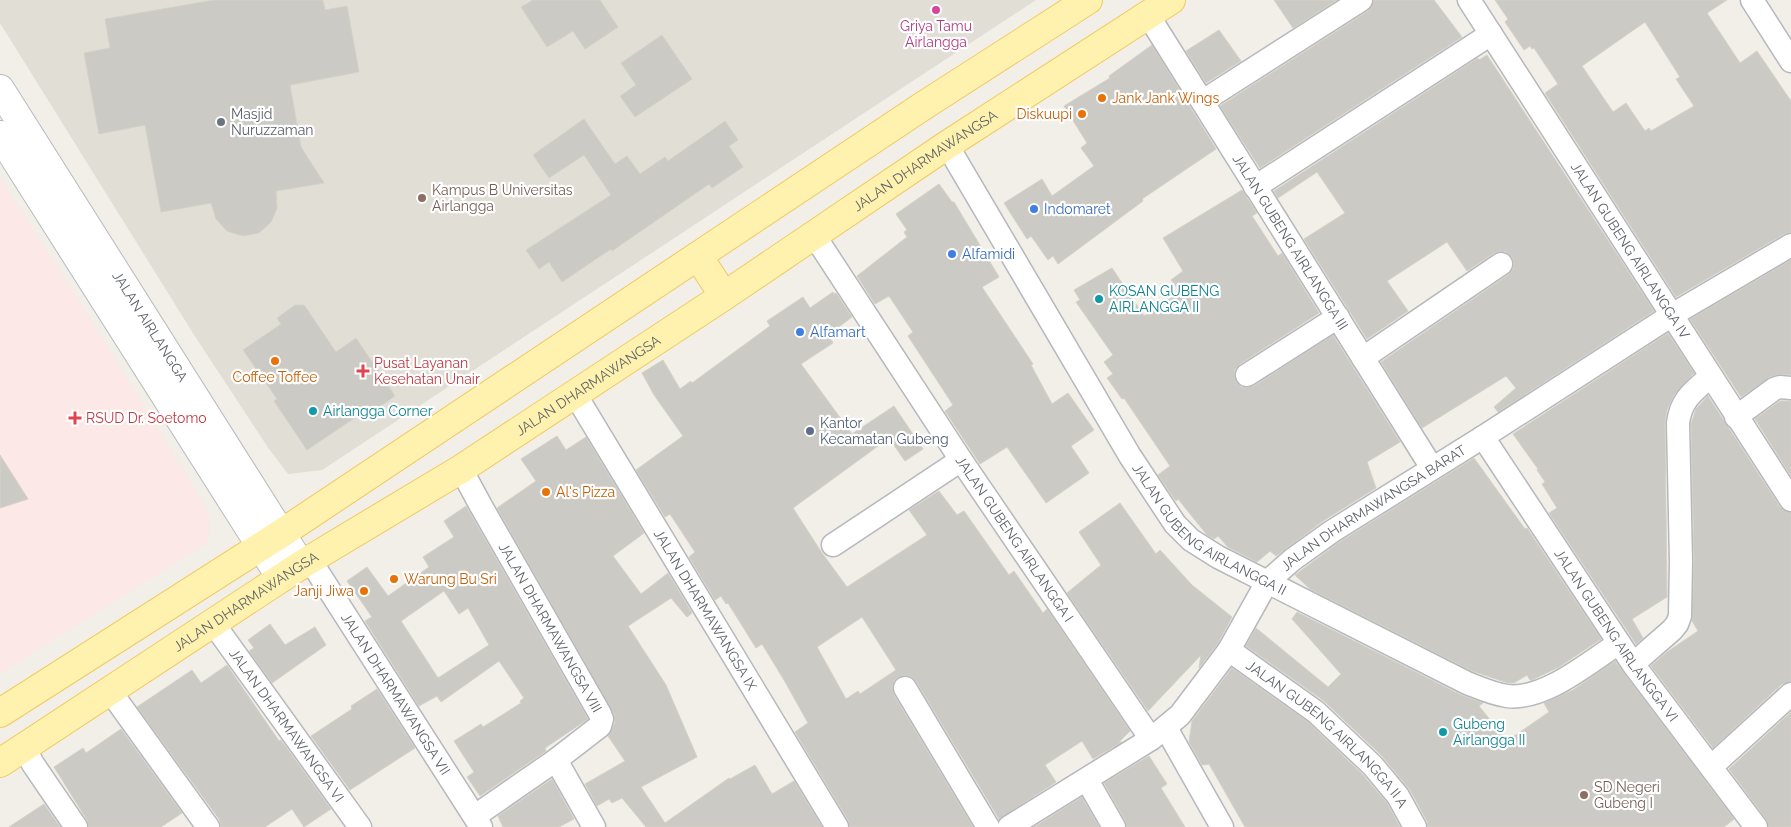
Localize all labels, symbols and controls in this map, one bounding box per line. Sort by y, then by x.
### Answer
marker: Griya Tamu Airlangga [930,4,942,16]
place label: Griya Tamu Airlangga [900,18,972,50]
place label: Jank Jank Wings [1112,90,1219,106]
marker: Jank Jank Wings [1096,92,1108,104]
place label: Masjid Nuruzzaman [231,106,313,138]
place label: Diskuupi [1016,106,1072,122]
street label: JALAN DHARMAWANGSA [850,107,1000,214]
marker: Diskuupi [1076,108,1088,120]
marker: Masjid Nuruzzaman [215,116,227,128]
street label: JALAN GUBENG AIRLANGGA III [1229,151,1351,333]
street label: JALAN GUBENG AIRLANGGA IV [1568,159,1693,342]
place label: Kampus B Universitas Airlangga [432,182,573,214]
marker: Kampus B Universitas Airlangga [416,192,428,204]
place label: Indomaret [1044,201,1111,217]
marker: Indomaret [1028,203,1040,215]
place label: Alfamidi [962,246,1015,262]
marker: Alfamidi [946,248,958,260]
street label: JALAN AIRLANGGA [109,268,191,385]
place label: KOSAN GUBENG AIRLANGGA II [1109,283,1219,315]
marker: KOSAN GUBENG AIRLANGGA II [1093,293,1105,305]
place label: Alfamart [810,324,866,340]
marker: Alfamart [794,326,806,338]
street label: JALAN DHARMAWANGSA [513,332,664,439]
marker: Coffee Toffee [269,355,281,367]
place label: Pusat Layanan Kesehatan Unair [374,355,480,387]
marker: Pusat Layanan Kesehatan Unair [356,364,370,378]
place label: Coffee Toffee [233,369,317,385]
place label: Airlangga Corner [323,403,433,419]
marker: Airlangga Corner [307,405,319,417]
place label: RSUD Dr. Soetomo [86,410,207,426]
marker: RSUD Dr. Soetomo [68,411,82,425]
place label: Kantor Kecamatan Gubeng [820,415,949,447]
marker: Kantor Kecamatan Gubeng [804,425,816,437]
street label: JALAN DHARMAWANGSA BARAT [1278,441,1469,574]
street label: JALAN GUBENG AIRLANGGA I [952,453,1077,625]
street label: JALAN GUBENG AIRLANGGA II [1129,461,1289,598]
place label: Al's Pizza [556,484,615,500]
marker: Al's Pizza [540,486,552,498]
street label: JALAN DHARMAWANGSA IX [651,526,760,693]
street label: JALAN DHARMAWANGSA VIII [496,540,605,715]
street label: JALAN GUBENG AIRLANGGA VI [1551,546,1682,725]
street label: JALAN DHARMAWANGSA [170,548,322,655]
place label: Warung Bu Sri [404,571,497,587]
marker: Warung Bu Sri [388,573,400,585]
place label: Janji Jiwa [294,583,354,599]
marker: Janji Jiwa [358,585,370,597]
street label: JALAN DHARMAWANGSA VII [338,610,453,778]
street label: JALAN DHARMAWANGSA VI [226,645,347,805]
street label: JALAN GUBENG AIRLANGGA II A [1243,657,1411,811]
place label: Gubeng Airlangga II [1453,716,1525,748]
marker: Gubeng Airlangga II [1437,726,1449,738]
place label: SD Negeri Gubeng I [1594,779,1660,811]
marker: SD Negeri Gubeng I [1578,789,1590,801]

